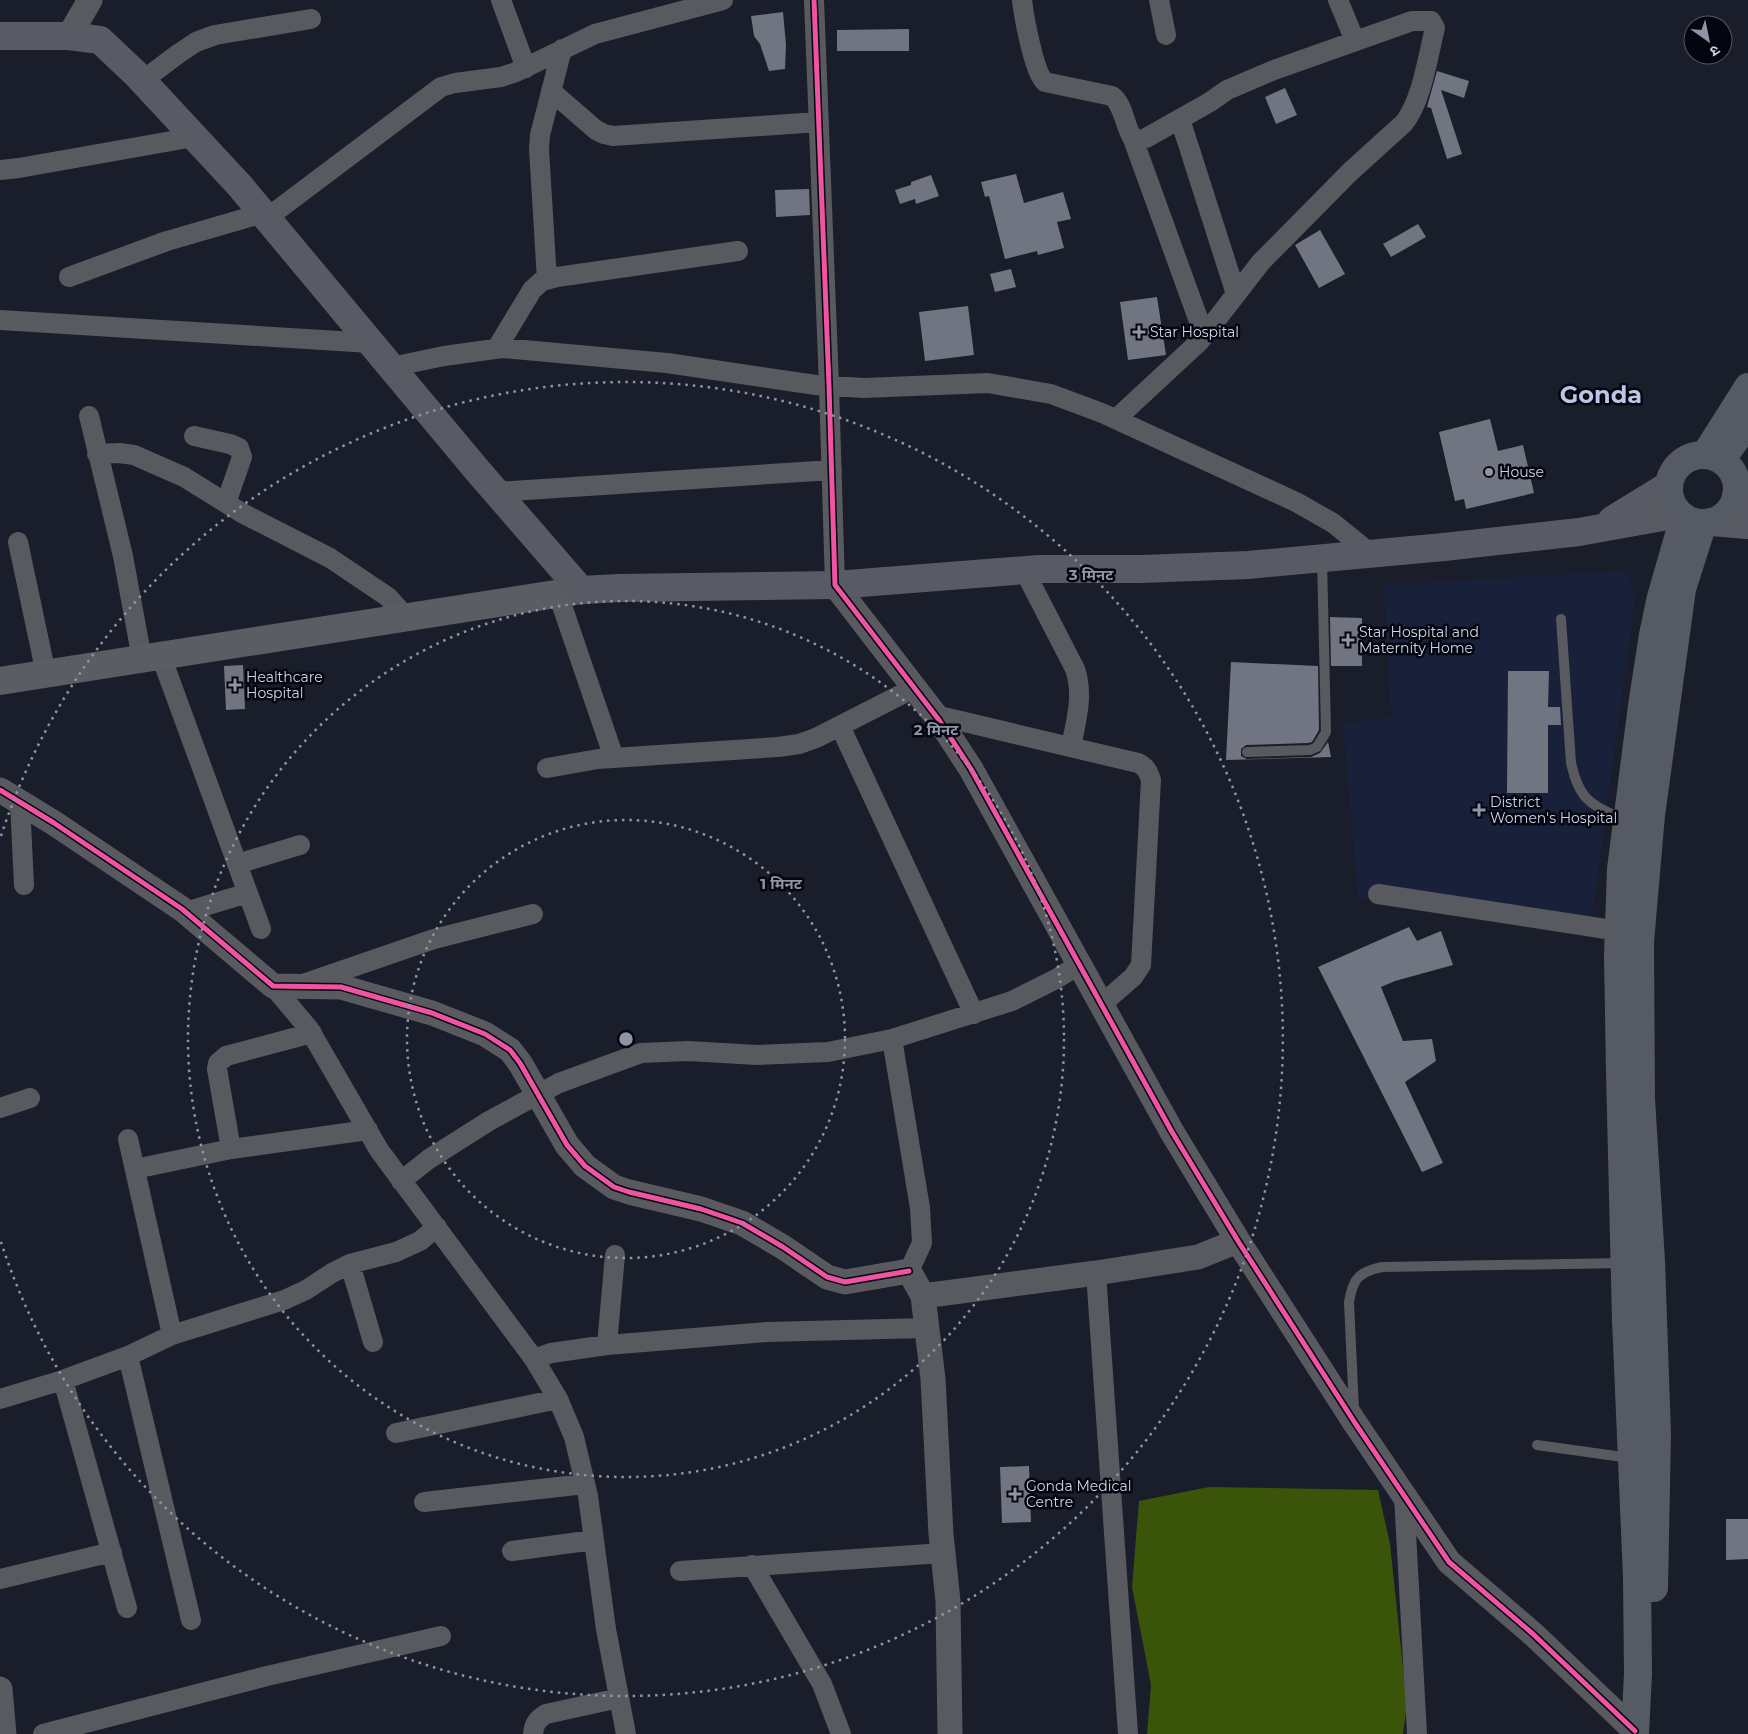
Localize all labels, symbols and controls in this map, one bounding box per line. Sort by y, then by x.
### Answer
north arrow [1683,15,1733,65]
text: उ [1706,41,1723,61]
place label: Star Hospital [1150,323,1239,341]
marker: Star Hospital [1132,325,1146,339]
district label: Gonda [1560,380,1642,409]
place label: House [1499,463,1544,481]
marker: House [1483,466,1495,478]
text: 3 मिनट [1068,565,1114,584]
place label: Star Hospital and Maternity Home [1359,623,1479,657]
marker: Star Hospital and Maternity Home [1341,633,1355,647]
place label: Healthcare Hospital [246,668,323,702]
marker: Healthcare Hospital [228,678,242,692]
text: 2 मिनट [914,720,959,739]
place label: District Women's Hospital [1490,793,1617,827]
marker: District Women's Hospital [1472,803,1486,817]
text: 1 मिनट [760,874,803,893]
centre of rings [617,1030,635,1048]
place label: Gonda Medical Centre [1026,1477,1131,1511]
marker: Gonda Medical Centre [1008,1487,1022,1501]

